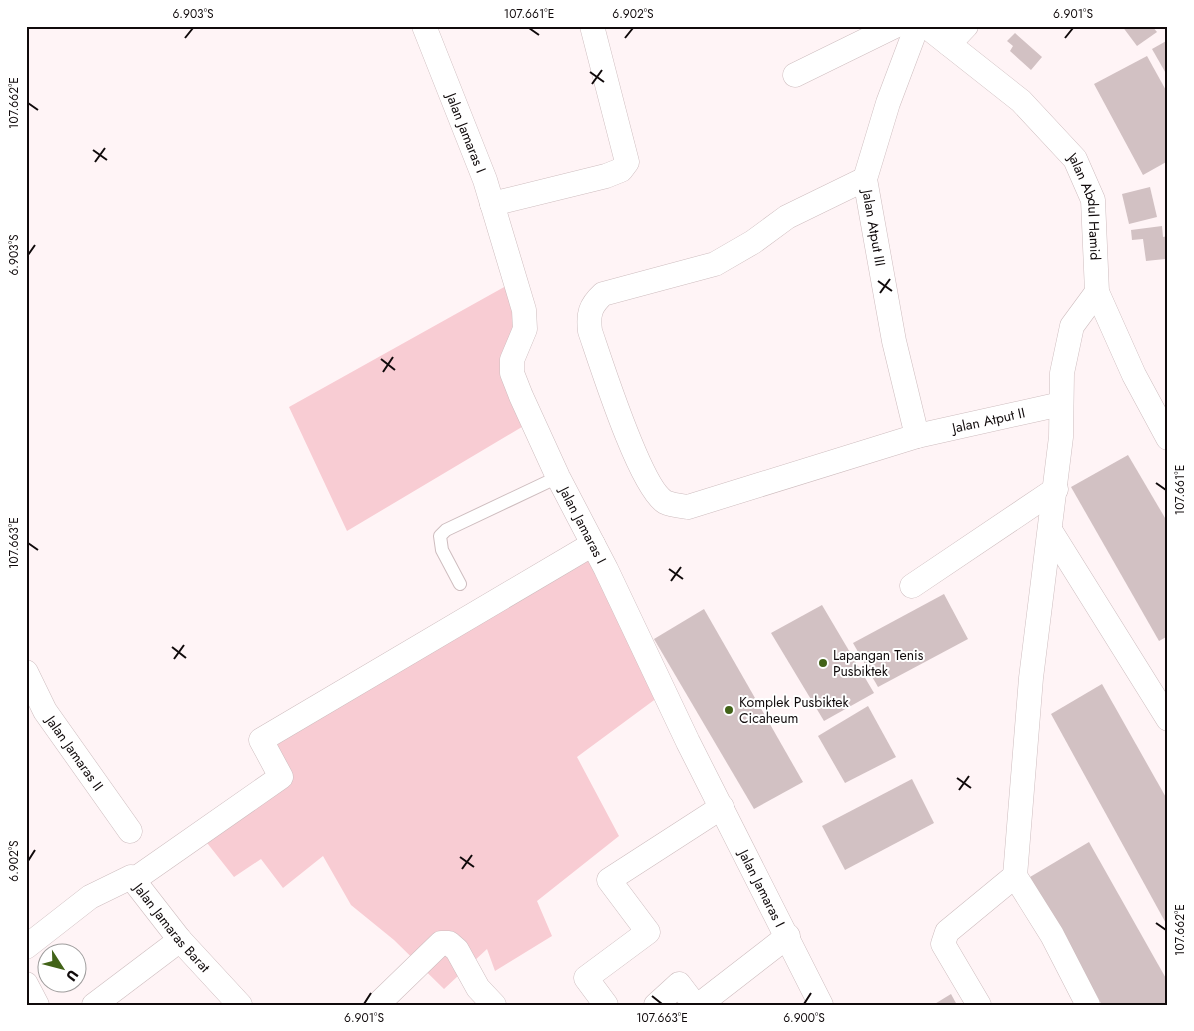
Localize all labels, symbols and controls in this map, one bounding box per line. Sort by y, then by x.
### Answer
text: 6.903°S [172,5,214,23]
text: 107.661°E [504,5,554,23]
text: 6.902°S [612,5,654,23]
text: 6.901°S [1053,5,1093,23]
text: 107.662°E [5,77,23,129]
street label: Jalan Jamaras I [441,88,491,176]
street label: Jalan Abdul Hamid [1062,147,1106,261]
street label: Jalan Atput III [857,186,891,268]
text: 6.903°S [5,234,23,276]
street label: Jalan Atput II [948,402,1027,438]
text: 107.661°E [1171,465,1189,515]
street label: Jalan Jamaras I [554,481,611,567]
text: 107.663°E [5,517,23,569]
place label: Lapangan Tenis Pusbiktek [833,645,924,681]
marker: Lapangan Tenis Pusbiktek [817,657,829,669]
place label: Komplek Pusbiktek Cicaheum [739,692,850,728]
marker: Komplek Pusbiktek Cicaheum [723,704,735,716]
street label: Jalan Jamaras II [40,710,108,795]
text: 6.902°S [5,840,23,882]
street label: Jalan Jamaras I [733,844,790,930]
street label: Jalan Jamaras Barat [128,877,215,977]
text: 107.662°E [1171,904,1189,956]
north arrow [38,944,88,994]
text: U [62,966,83,985]
text: 6.901°S [344,1009,384,1027]
text: 107.663°E [636,1009,688,1027]
text: 6.900°S [783,1009,825,1027]

